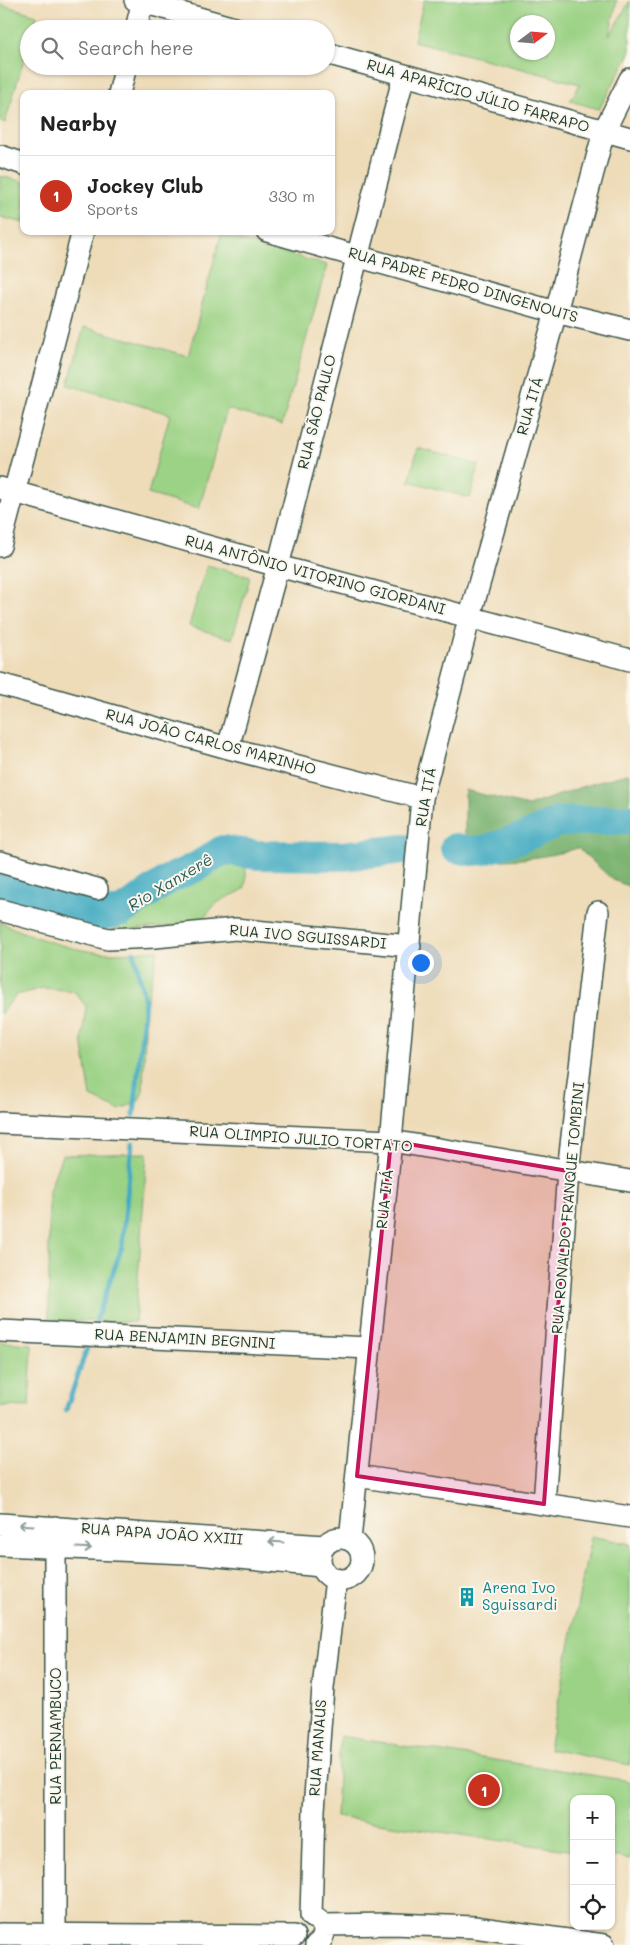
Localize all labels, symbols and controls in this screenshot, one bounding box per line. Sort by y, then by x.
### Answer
north arrow [510,15,555,60]
search box [20,20,335,75]
icon: search [38,34,66,62]
text: Search here [78,35,194,60]
street label: RUA APARÍCIO JÚLIO FARRAPO [365,54,592,136]
text: Nearby [40,109,117,136]
text: Jockey Club [87,173,203,198]
text: 1 [52,185,60,206]
text: 330 m [269,185,315,206]
text: Sports [87,198,138,219]
street label: RUA PADRE PEDRO DINGENOUTS [346,242,581,326]
street label: RUA SÃO PAULO [292,352,340,471]
street label: RUA ITÁ [511,374,547,437]
street label: RUA ANTÔNIO VITORINO GIORDANI [183,530,448,619]
street label: RUA JOÃO CARLOS MARINHO [104,703,319,779]
street label: RUA ITÁ [410,765,440,828]
water label: Rio Xanxerê [124,848,216,915]
street label: RUA IVO SGUISSARDI [229,919,388,953]
your location [408,950,434,976]
street label: RUA RONALDO FRANQUE TOMBINI [546,1081,588,1335]
street label: RUA OLIMPIO JULIO TORTATO [189,1120,413,1156]
street label: RUA ITÁ [371,1168,397,1230]
street label: RUA BENJAMIN BEGNINI [94,1323,276,1353]
street label: RUA PAPA JOÃO XXIII [80,1517,244,1549]
one-way arrow [19,1521,35,1530]
one-way arrow [268,1538,284,1547]
one-way arrow [75,1544,91,1553]
place label: Arena Ivo Sguissardi [482,1577,558,1614]
building icon: Arena Ivo Sguissardi [456,1586,478,1608]
street label: RUA PERNAMBUCO [45,1667,65,1805]
street label: RUA MANAUS [304,1699,330,1797]
pin: 1 [468,1771,500,1809]
map controls [570,1795,615,1930]
button: + [570,1795,615,1840]
button: − [570,1840,615,1885]
button: locate [570,1885,615,1930]

